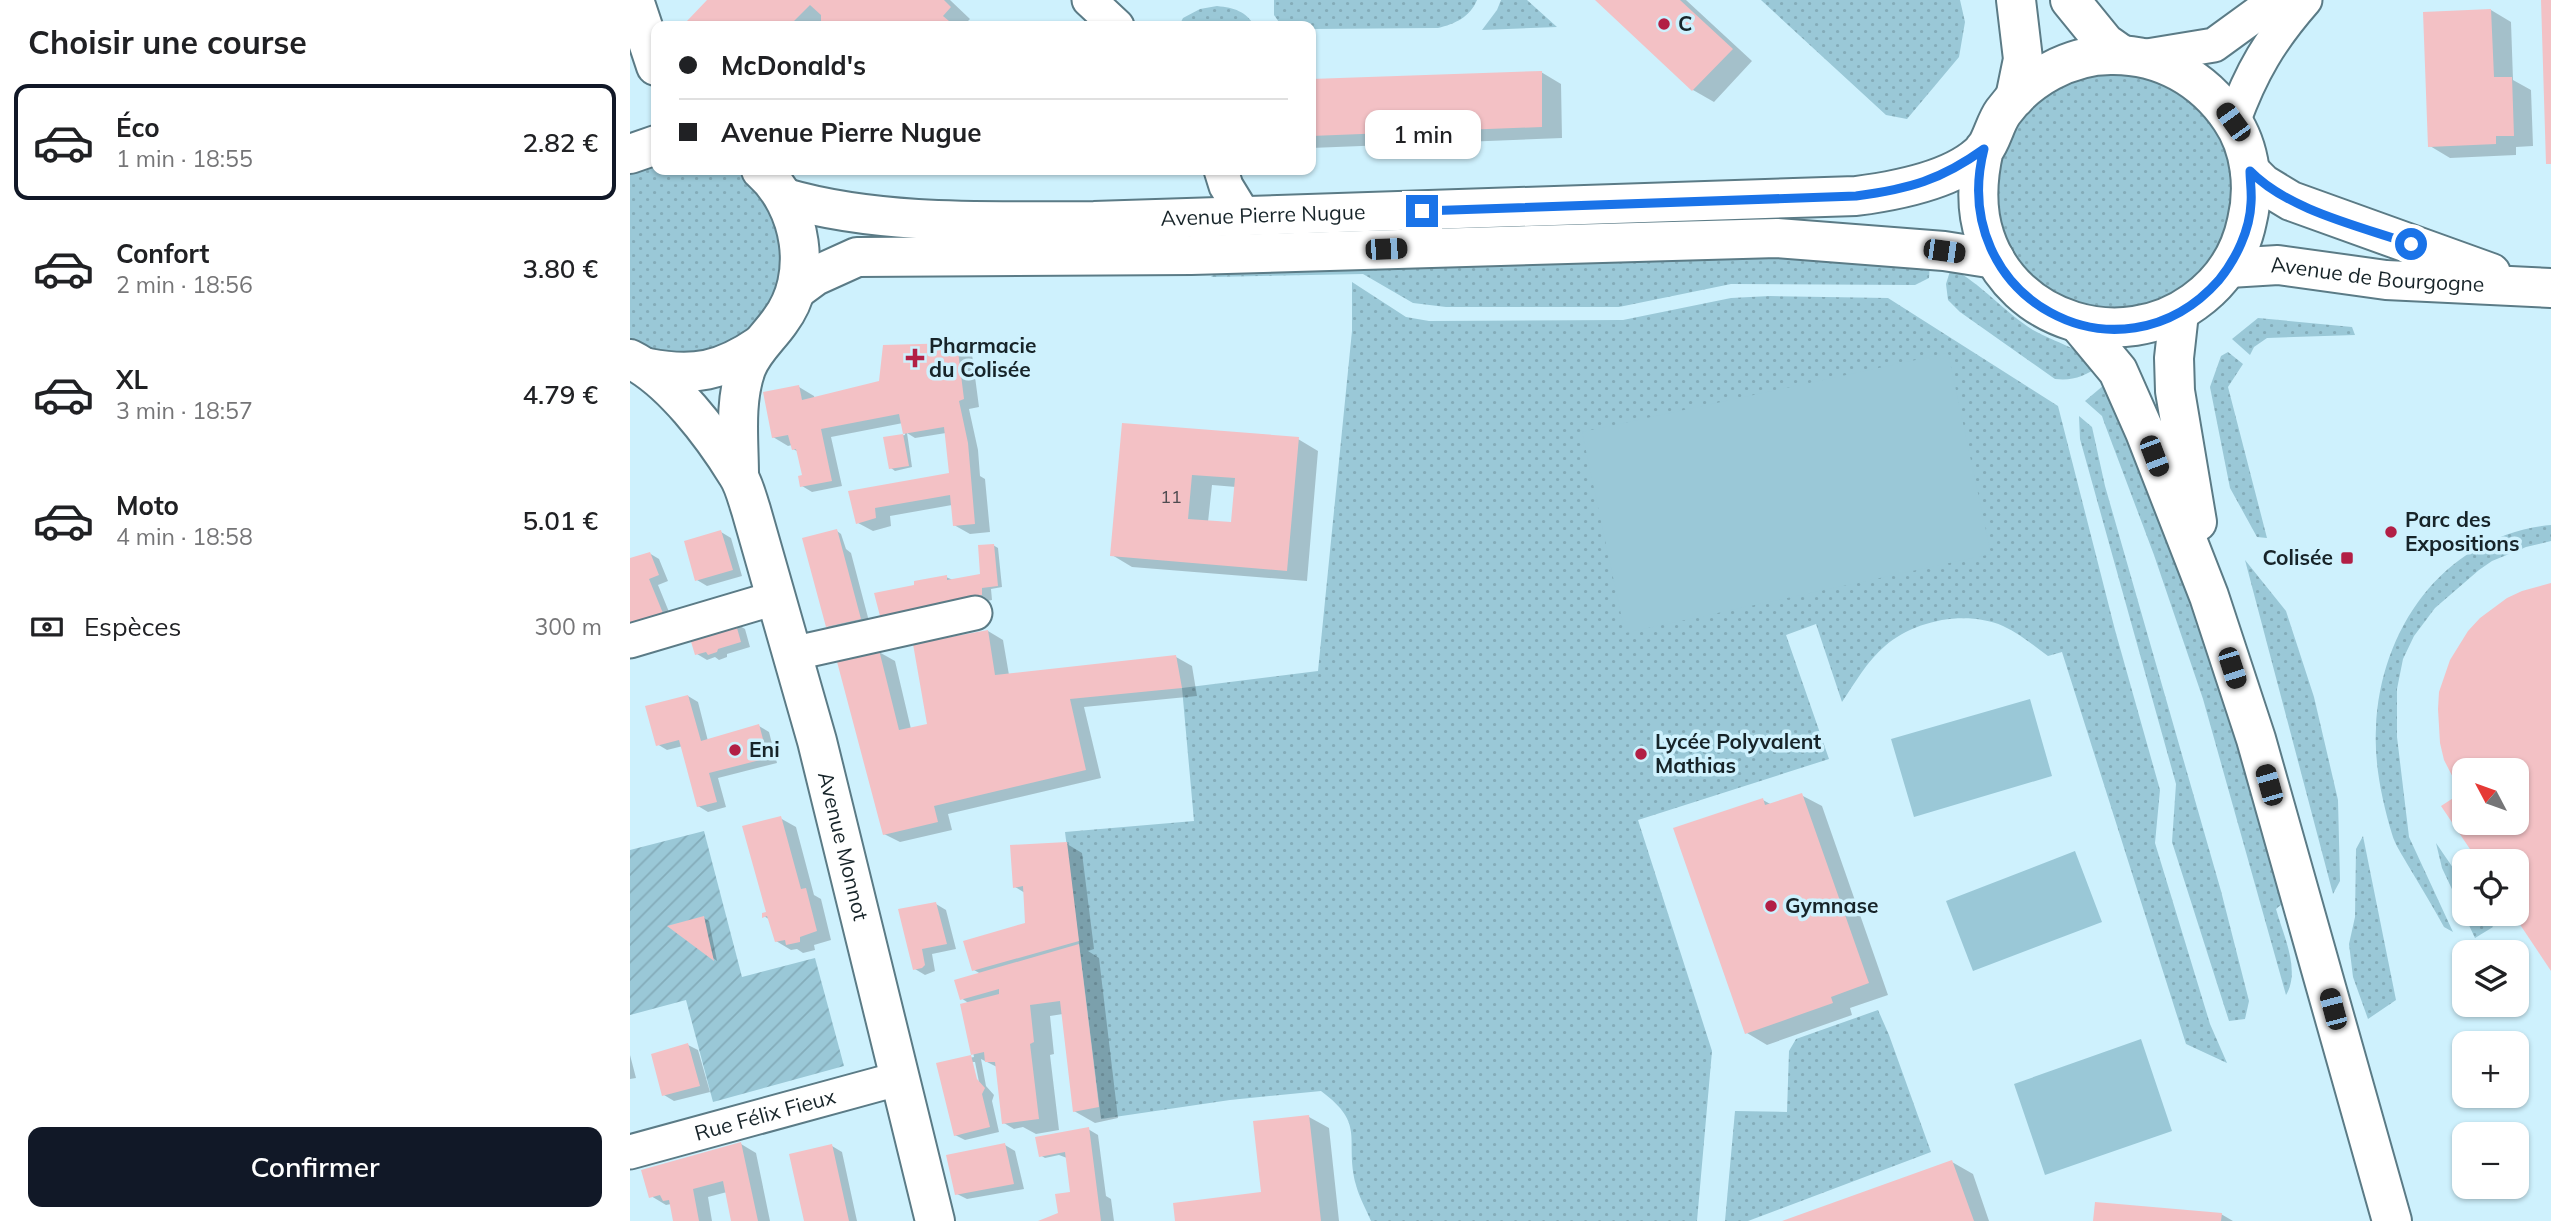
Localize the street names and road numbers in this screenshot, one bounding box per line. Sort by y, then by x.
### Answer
street label: Avenue Pierre Nugue [1160,198,1366,231]
street label: Avenue de Bourgogne [2269,251,2485,297]
street label: Avenue Monnot [813,769,875,923]
street label: Rue Félix Fieux [692,1083,838,1146]

